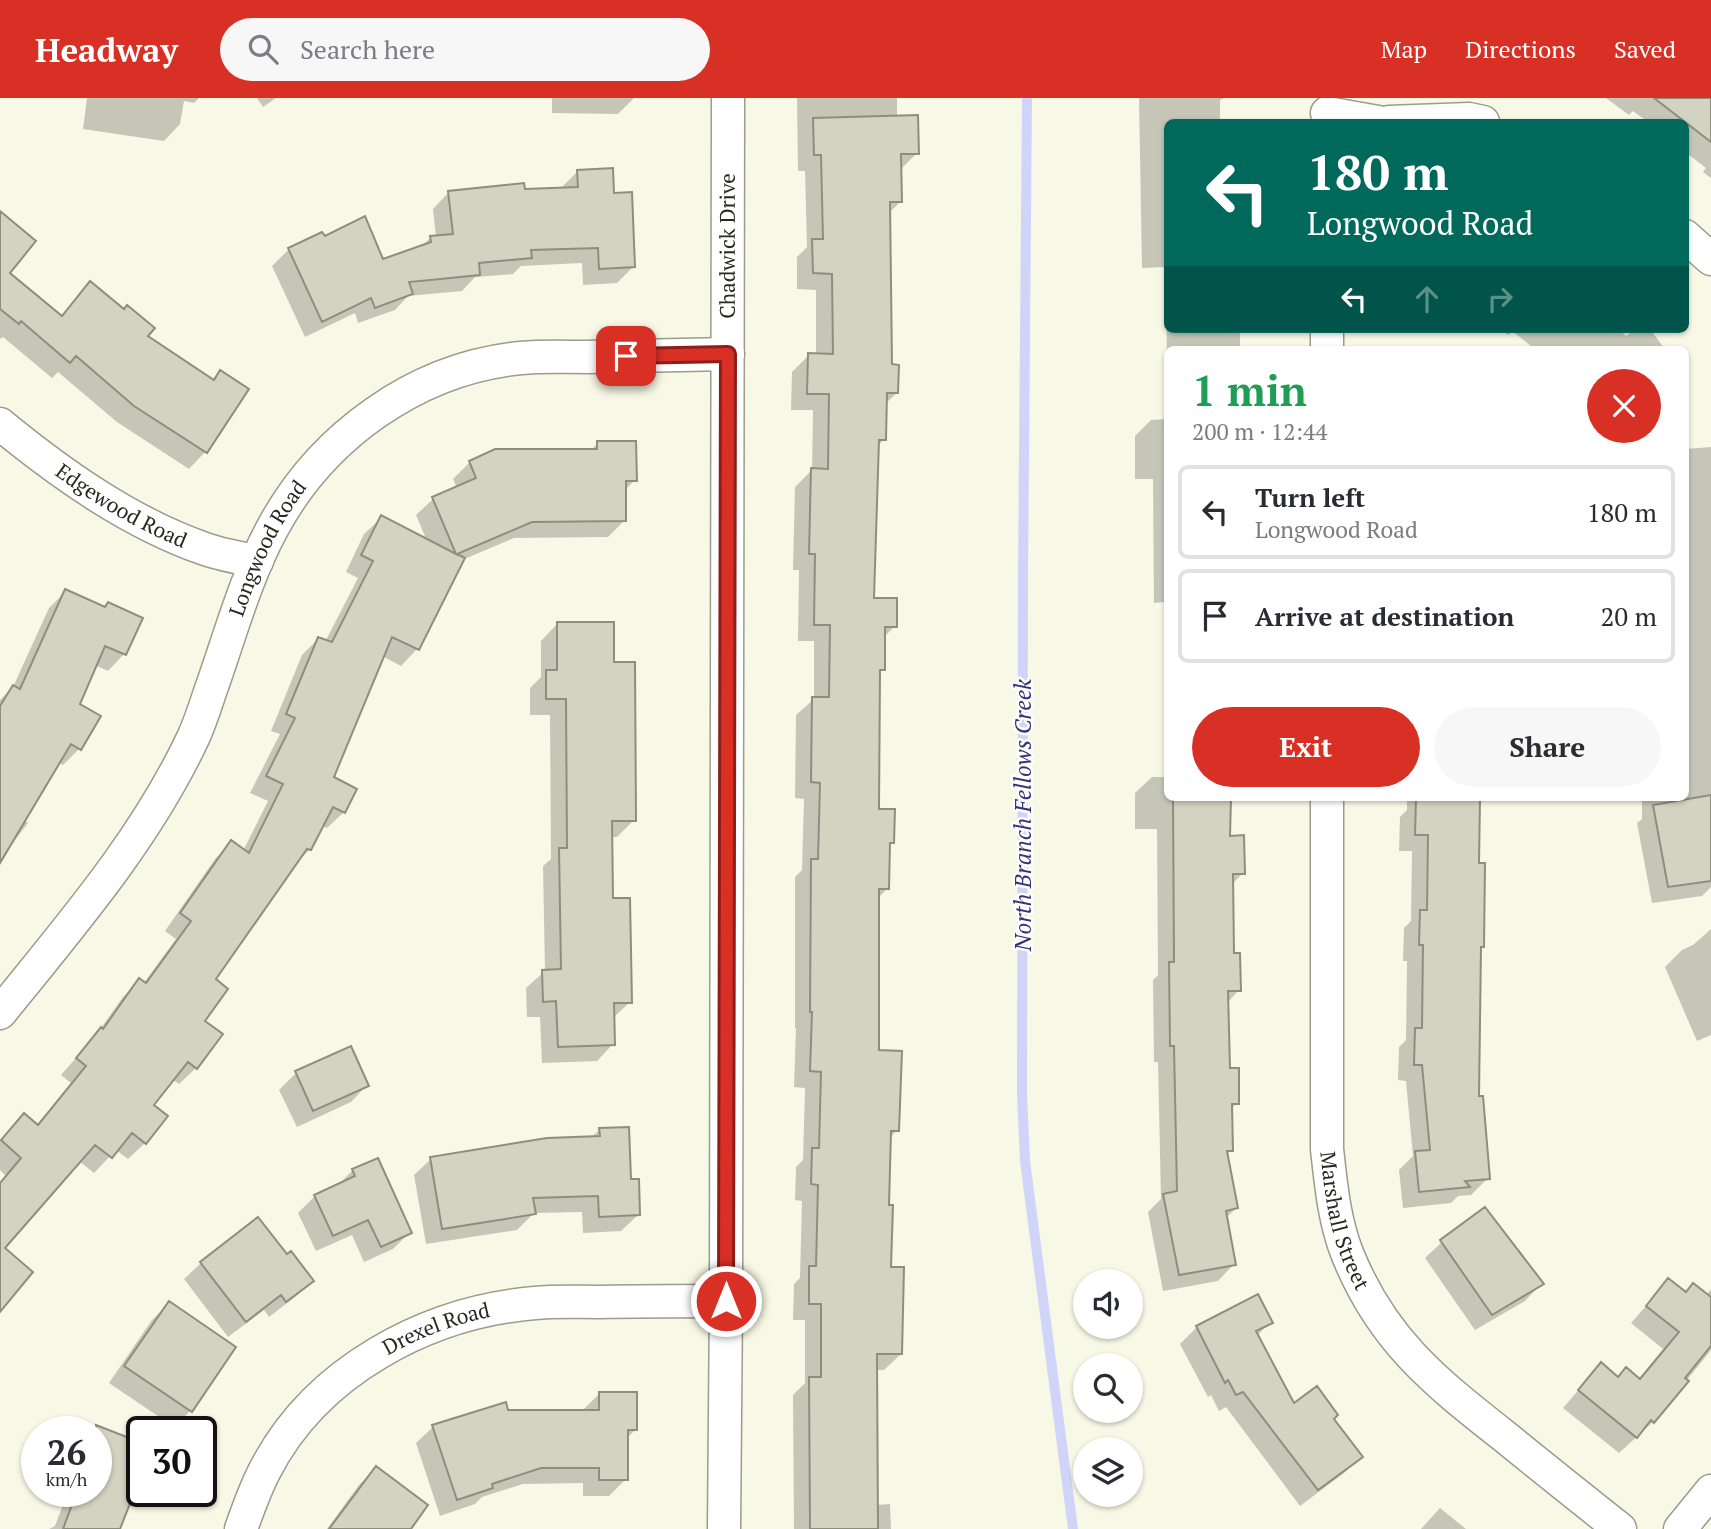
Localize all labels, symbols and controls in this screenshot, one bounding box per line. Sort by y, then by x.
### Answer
search box [220,18,710,81]
text: Headway [35,28,178,71]
icon: search [244,30,282,68]
text: Search here [300,32,435,66]
text: Map [1381,33,1427,65]
text: Directions [1465,33,1576,65]
text: Saved [1614,33,1676,65]
text: 180 m [1307,139,1449,204]
icon: left [1192,147,1283,238]
street label: Chadwick Drive [713,173,741,319]
text: Longwood Road [1307,202,1533,244]
icon: left [1335,280,1373,318]
icon: ahead [1408,280,1446,318]
icon: right [1481,280,1519,318]
pin [596,326,656,386]
icon: arrive [607,337,645,375]
text: 1 min [1192,362,1307,418]
button: close [1587,369,1661,443]
text: 200 m · 12:44 [1192,416,1327,447]
street label: Edgewood Road [50,457,192,554]
street label: Longwood Road [222,474,312,620]
text: Turn left [1255,480,1365,514]
icon: left [1196,493,1234,531]
text: 180 m [1587,495,1657,529]
text: Longwood Road [1255,514,1418,545]
icon: arrive [1196,597,1234,635]
text: Arrive at destination [1255,599,1514,633]
text: 20 m [1601,599,1657,633]
water label: North Branch Fellows Creek [1007,678,1038,952]
button: Exit [1192,707,1420,787]
button: Share [1434,707,1661,787]
street label: Marshall Street [1314,1150,1377,1295]
position arrow [689,1264,763,1338]
map controls [1073,1269,1143,1507]
button: sound [1073,1269,1143,1339]
street label: Drexel Road [377,1295,493,1361]
button: search [1073,1353,1143,1423]
speed limit sign: 30 [126,1416,217,1507]
text: 26 [47,1429,86,1475]
button: layers [1073,1437,1143,1507]
text: km/h [46,1467,87,1491]

